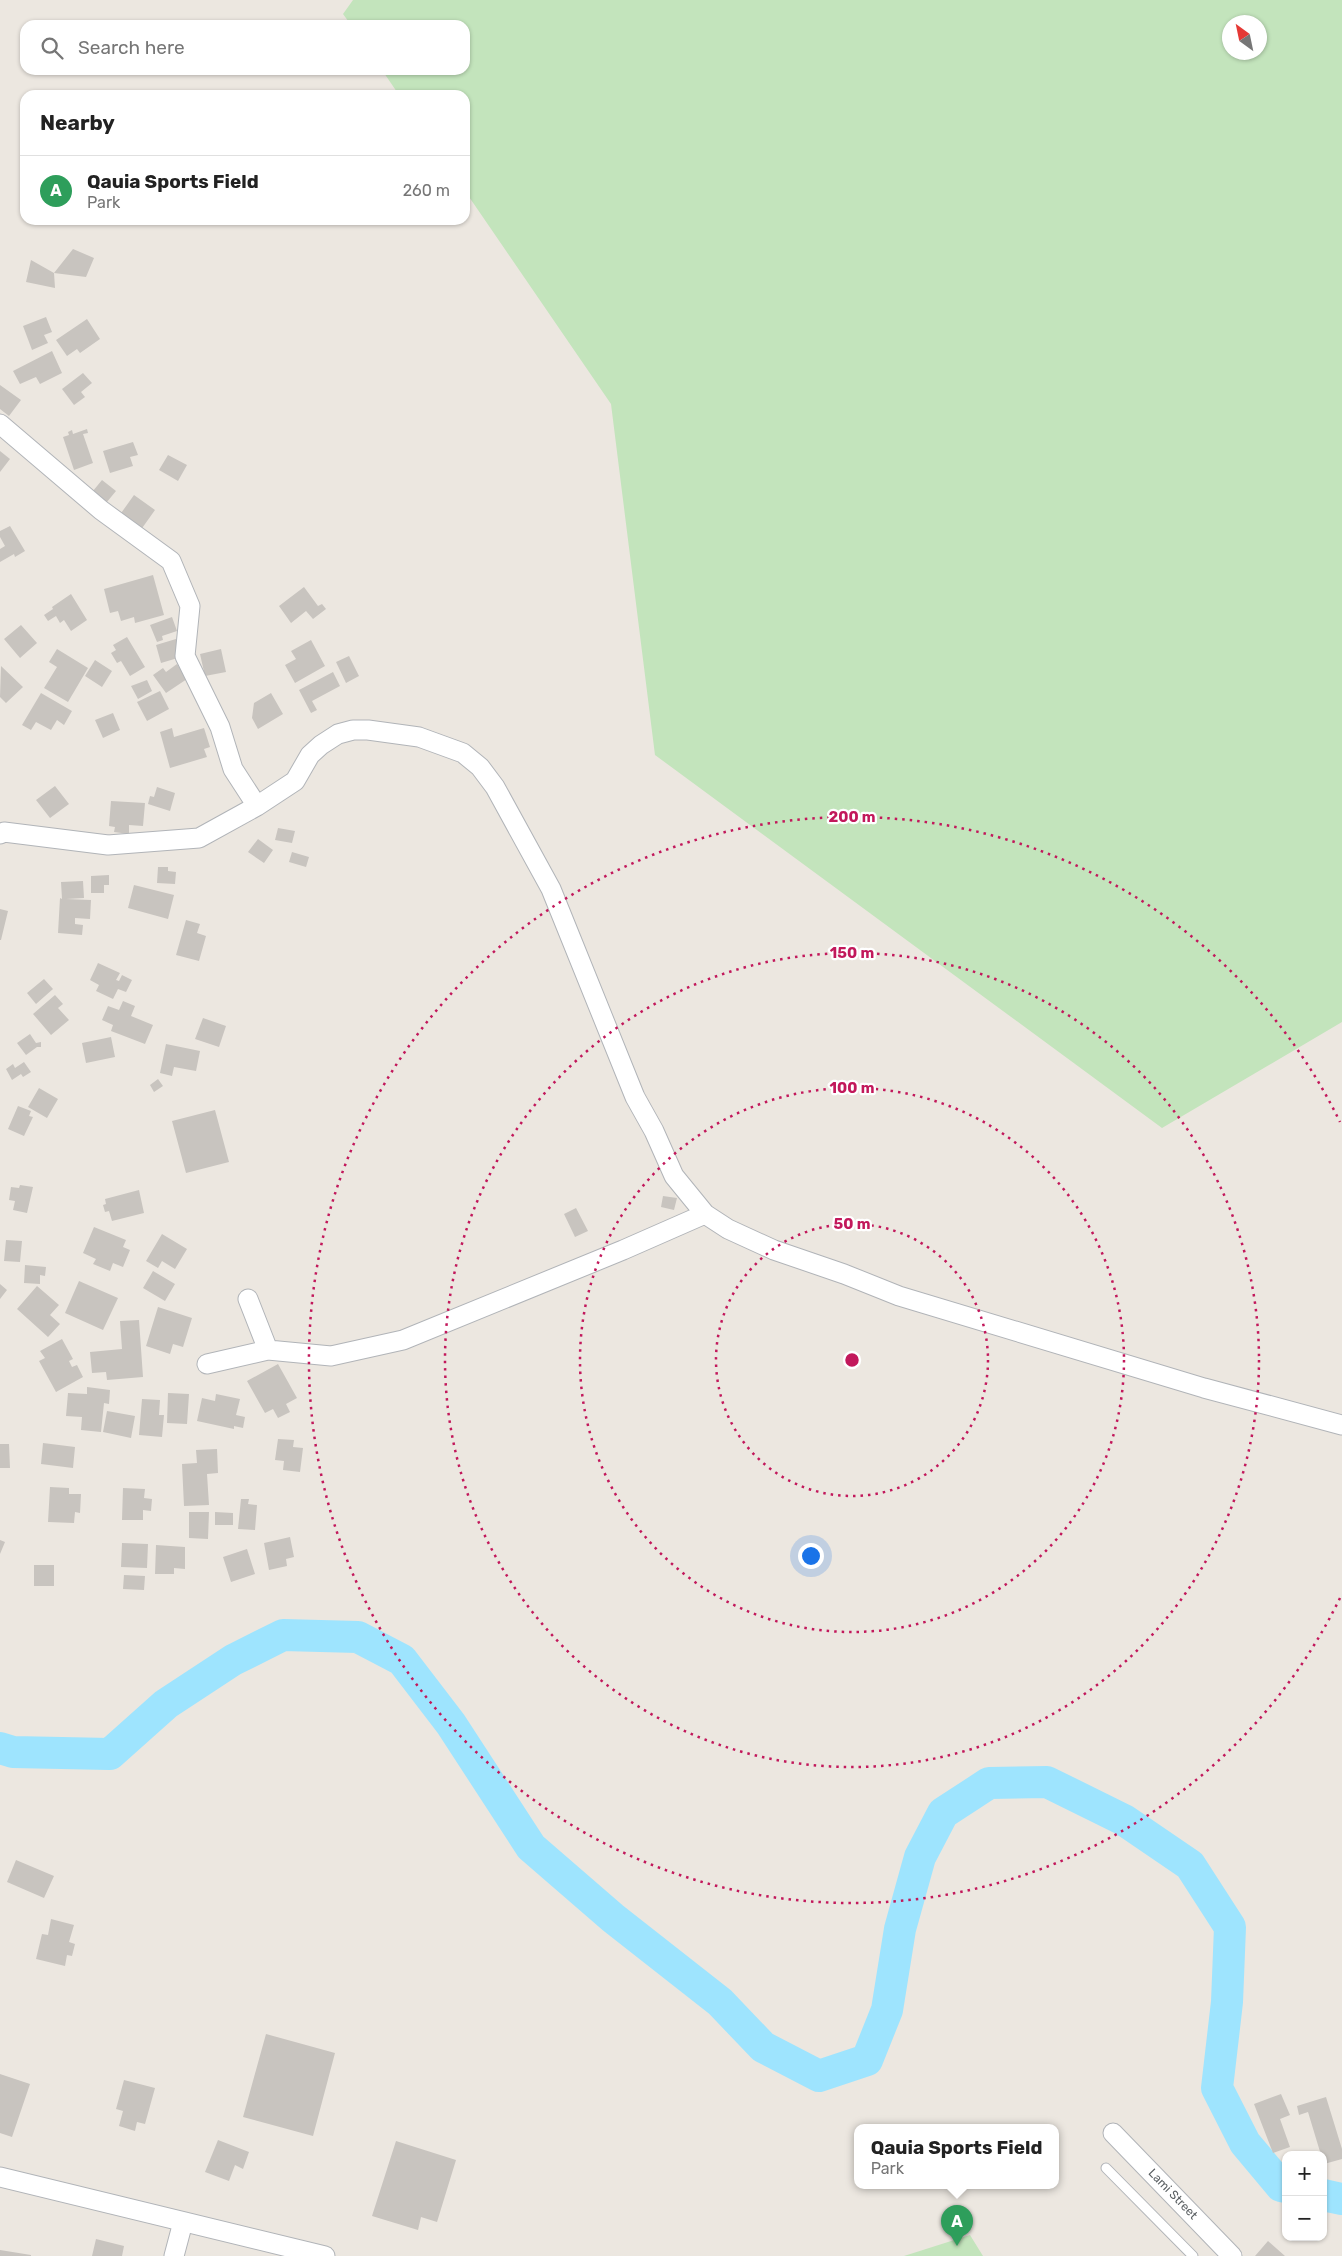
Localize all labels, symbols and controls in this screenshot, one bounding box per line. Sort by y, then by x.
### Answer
north arrow [1222,15,1267,60]
search box [20,20,470,75]
icon: search [38,34,66,62]
text: Search here [78,36,185,59]
text: Nearby [40,110,115,135]
text: Qauia Sports Field [87,170,259,193]
text: A [50,181,62,200]
text: 260 m [403,181,450,200]
text: Park [87,193,120,212]
text: 200 m [828,808,876,826]
text: 150 m [830,944,874,962]
text: 100 m [830,1079,874,1097]
text: 50 m [834,1215,870,1233]
centre of rings [843,1351,861,1369]
your location [798,1543,824,1569]
popup [854,2124,1059,2189]
text: Qauia Sports Field [871,2136,1042,2159]
map controls [1282,2151,1327,2241]
button: + [1282,2151,1327,2196]
text: Park [871,2159,904,2178]
street label: Lami Street [1146,2166,1201,2222]
button: − [1282,2196,1327,2241]
pin: A [941,2205,973,2246]

